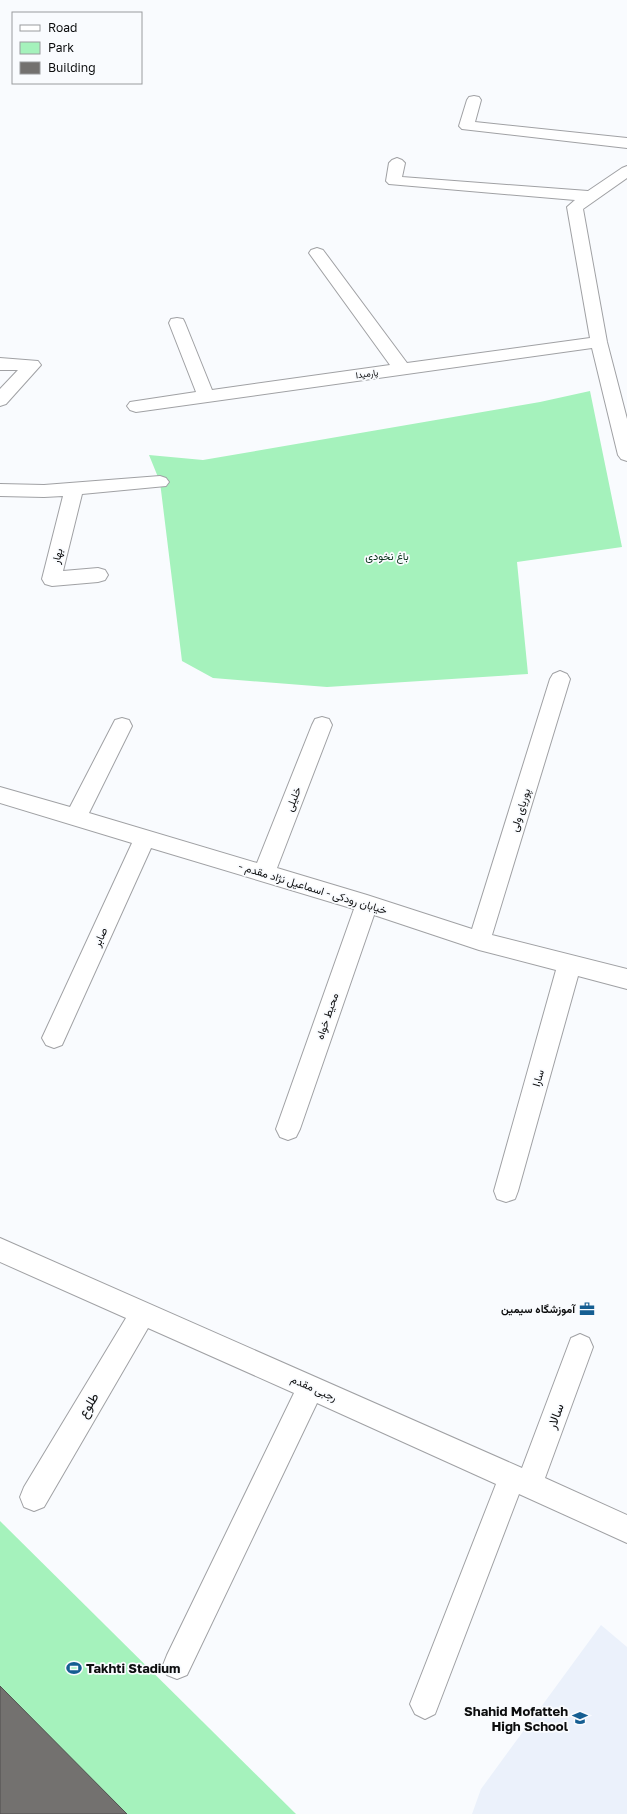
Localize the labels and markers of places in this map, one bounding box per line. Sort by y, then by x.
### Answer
office icon: آموزشگاه سیمین [578,1300,596,1318]
place label: آموزشگاه سیمین [501,1302,576,1316]
sports icon: Takhti Stadium [65,1659,83,1677]
place label: Takhti Stadium [86,1660,180,1676]
place label: Shahid Mofatteh High School [464,1703,569,1734]
school or university icon: Shahid Mofatteh High School [571,1709,589,1727]

